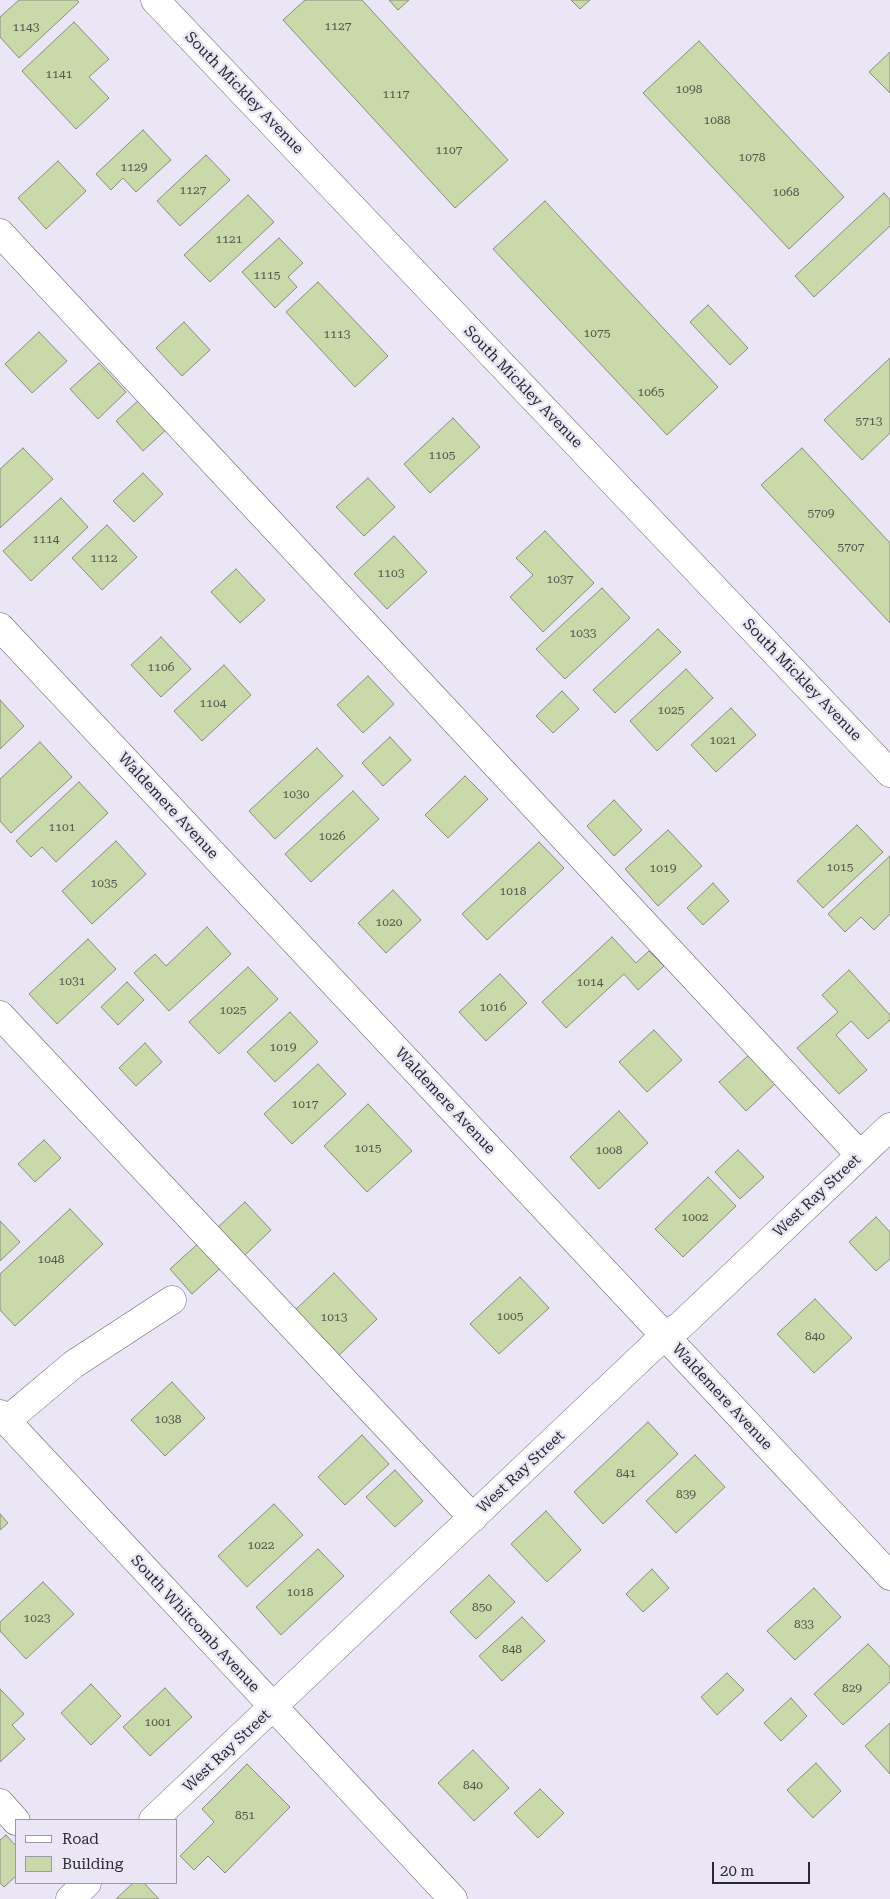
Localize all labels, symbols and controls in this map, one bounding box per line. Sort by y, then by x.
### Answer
house number: 1127 [325,19,351,33]
house number: 1143 [13,20,39,34]
street label: South Mickley Avenue [181,28,307,158]
house number: 1141 [46,67,72,81]
house number: 1098 [676,82,702,96]
house number: 1117 [383,87,409,101]
house number: 1088 [704,113,730,127]
house number: 1107 [436,143,462,157]
house number: 1078 [739,150,765,164]
house number: 1129 [121,160,147,174]
house number: 1127 [180,183,206,197]
house number: 1068 [773,185,799,199]
house number: 1121 [216,232,242,246]
house number: 1115 [254,268,280,282]
street label: South Mickley Avenue [460,322,586,452]
house number: 1075 [584,326,610,340]
house number: 1113 [324,327,350,341]
house number: 1065 [638,385,664,399]
house number: 5713 [856,414,882,428]
house number: 1105 [429,448,455,462]
house number: 5709 [808,506,834,520]
house number: 1114 [33,532,59,546]
house number: 5707 [838,540,864,554]
house number: 1112 [91,551,117,565]
house number: 1103 [378,566,404,580]
house number: 1037 [547,572,573,586]
street label: South Mickley Avenue [739,615,865,745]
house number: 1033 [570,626,596,640]
house number: 1106 [148,660,174,674]
house number: 1104 [200,696,226,710]
house number: 1025 [658,703,684,717]
house number: 1021 [710,733,736,747]
street label: Waldemere Avenue [114,749,222,863]
house number: 1030 [283,787,309,801]
house number: 1101 [49,820,75,834]
house number: 1026 [319,829,345,843]
house number: 1015 [827,860,853,874]
house number: 1019 [650,861,676,875]
house number: 1035 [91,876,117,890]
house number: 1018 [500,884,526,898]
house number: 1020 [376,915,402,929]
house number: 1031 [59,974,85,988]
house number: 1014 [577,975,603,989]
house number: 1016 [480,1000,506,1014]
house number: 1025 [220,1003,246,1017]
house number: 1019 [270,1040,296,1054]
street label: Waldemere Avenue [391,1044,499,1158]
house number: 1017 [292,1097,318,1111]
house number: 1015 [355,1141,381,1155]
house number: 1008 [596,1143,622,1157]
street label: West Ray Street [770,1151,864,1241]
house number: 1002 [682,1210,708,1224]
house number: 1048 [38,1252,64,1266]
house number: 1005 [497,1309,523,1323]
house number: 1013 [321,1310,347,1324]
house number: 840 [805,1329,825,1343]
street label: Waldemere Avenue [668,1340,776,1454]
house number: 1038 [155,1412,181,1426]
street label: West Ray Street [474,1427,568,1517]
house number: 841 [616,1466,636,1480]
house number: 839 [676,1487,696,1501]
house number: 1022 [248,1538,274,1552]
street label: South Whitcomb Avenue [127,1552,263,1696]
house number: 1018 [287,1585,313,1599]
house number: 850 [472,1600,492,1614]
house number: 1023 [24,1611,50,1625]
house number: 833 [794,1617,814,1631]
house number: 848 [502,1642,522,1656]
house number: 829 [842,1681,862,1695]
street label: West Ray Street [180,1706,274,1796]
house number: 1001 [145,1715,171,1729]
house number: 840 [463,1778,483,1792]
house number: 851 [235,1808,255,1822]
legend [15,1819,178,1884]
text: Road [62,1830,99,1848]
scale bar [715,1852,812,1884]
text: Building [62,1855,123,1873]
text: 20 m [720,1862,754,1880]

